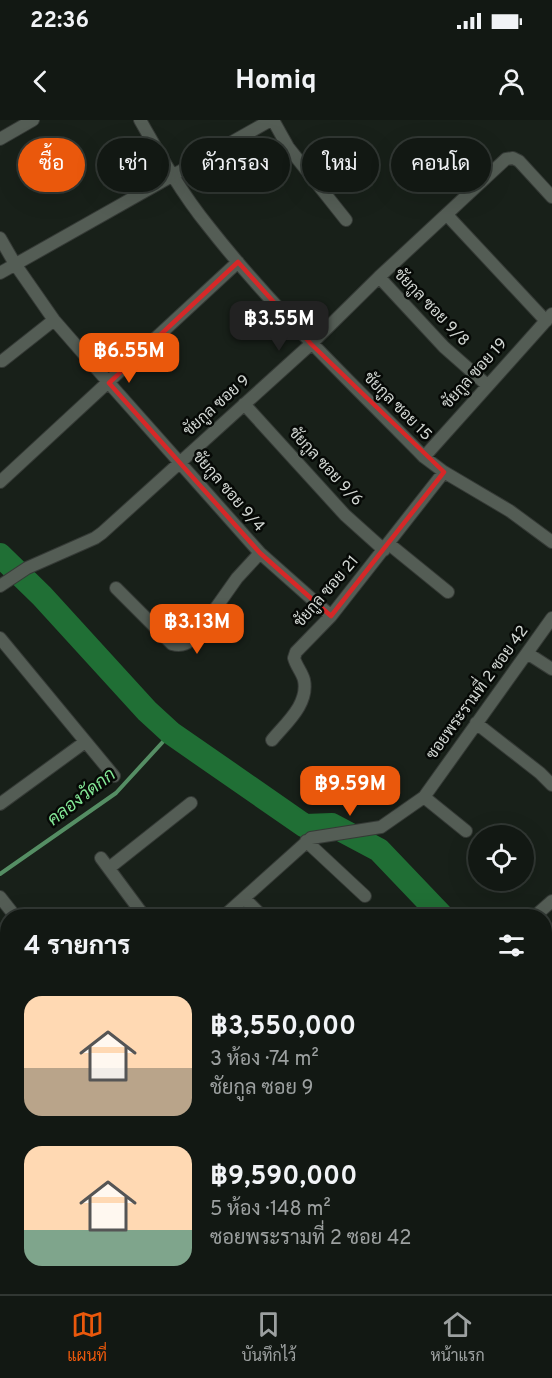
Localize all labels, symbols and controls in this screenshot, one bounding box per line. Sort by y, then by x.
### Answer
text: 22:36 [30,8,89,35]
text: Homiq [235,64,317,98]
icon: back [24,65,57,98]
icon: person [495,65,528,98]
chip: ซื้อ [18,138,85,192]
chip: เช่า [97,138,169,192]
chip: ตัวกรอง [181,138,290,192]
chip: ใหม่ [302,138,379,192]
chip: คอนโด [391,138,491,192]
street label: ชัยกูล ซอย 9/8 [389,264,475,351]
pin: ฿3.55M [230,301,328,352]
text: ฿3.55M [244,307,314,333]
pin: ฿6.55M [80,333,178,384]
street label: ชัยกูล ซอย 19 [436,333,512,414]
text: ฿6.55M [93,339,165,365]
street label: ชัยกูล ซอย 15 [358,367,437,446]
street label: ชัยกูล ซอย 9 [178,369,254,441]
street label: ชัยกูล ซอย 9/6 [284,422,368,510]
street label: ชัยกูล ซอย 9/4 [187,446,270,537]
street label: ชัยกูล ซอย 21 [289,551,364,632]
pin: ฿3.13M [148,604,246,655]
text: ฿3.13M [164,610,230,636]
street label: ซอยพระรามที่ 2 ซอย 42 [418,618,533,764]
water label: คลองวัดกก [43,763,121,832]
pin: ฿9.59M [301,766,399,817]
text: ฿9.59M [314,772,386,798]
map controls [468,825,534,891]
button: locate [468,825,534,891]
icon: filters [495,929,528,962]
text: 4 รายการ [24,931,130,964]
text: ฿3,550,000 [210,1011,356,1044]
icon: home [72,1020,144,1092]
text: 3 ห้อง · 74 m² [210,1047,319,1073]
text: ชัยกูล ซอย 9 [210,1076,314,1102]
text: ฿9,590,000 [210,1161,357,1194]
icon: home [72,1170,144,1242]
text: 5 ห้อง · 148 m² [210,1197,331,1223]
text: ซอยพระรามที่ 2 ซอย 42 [210,1226,412,1252]
tab: แผนที่ [67,1308,107,1367]
tab: บันทึกไว้ [241,1308,296,1367]
tab: หน้าแรก [430,1308,485,1367]

